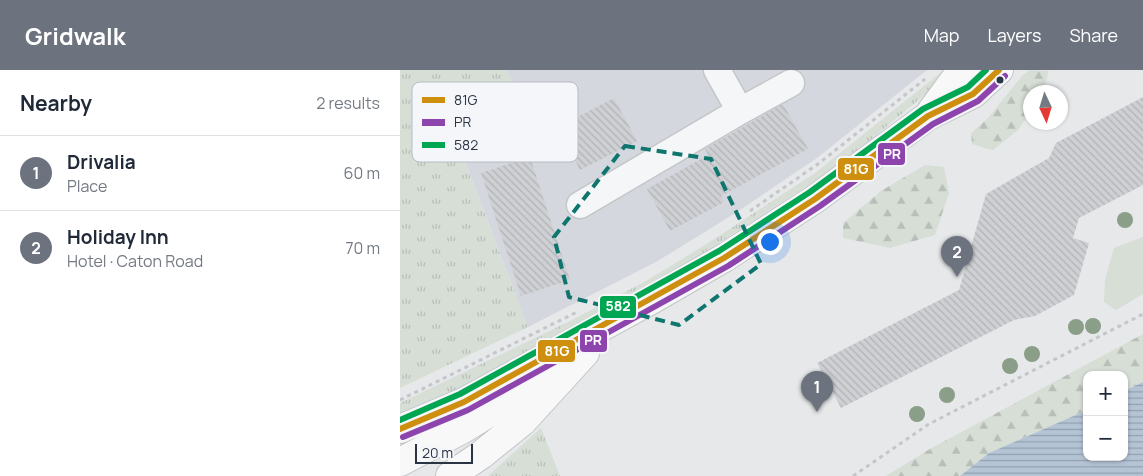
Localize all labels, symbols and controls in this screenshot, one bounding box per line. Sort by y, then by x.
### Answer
text: Gridwalk [25,19,126,52]
text: Map [924,23,959,47]
text: Layers [987,23,1041,47]
text: Share [1069,23,1118,47]
unlabelled marker [995,75,1005,85]
legend [412,82,578,162]
north arrow [1023,85,1068,130]
text: Nearby [20,89,92,117]
text: 81G [454,90,478,109]
text: 2 results [316,92,380,114]
text: PR [454,112,471,131]
text: 582 [454,135,478,154]
line badge: PR [877,142,906,166]
text: PR [883,144,901,163]
text: Drivalia [67,149,136,175]
line badge: 81G [837,157,875,181]
text: 81G [844,159,868,178]
text: 1 [32,162,40,184]
text: 60 m [344,162,380,184]
text: Place [67,175,107,197]
text: Holiday Inn [67,224,169,250]
your location [757,229,783,255]
pin: 2 [941,236,973,277]
text: 2 [31,237,41,259]
text: 70 m [345,237,380,259]
text: Hotel · Caton Road [67,250,203,272]
line badge: 582 [599,295,637,319]
text: 582 [605,296,631,315]
line badge: PR [579,329,608,353]
text: PR [584,330,602,349]
line badge: 81G [537,339,576,363]
text: 81G [545,341,569,360]
pin: 1 [801,371,833,412]
map controls [1083,371,1128,461]
button: + [1083,371,1128,416]
button: − [1083,416,1128,461]
scale bar [415,441,472,464]
text: 20 m [422,443,453,462]

